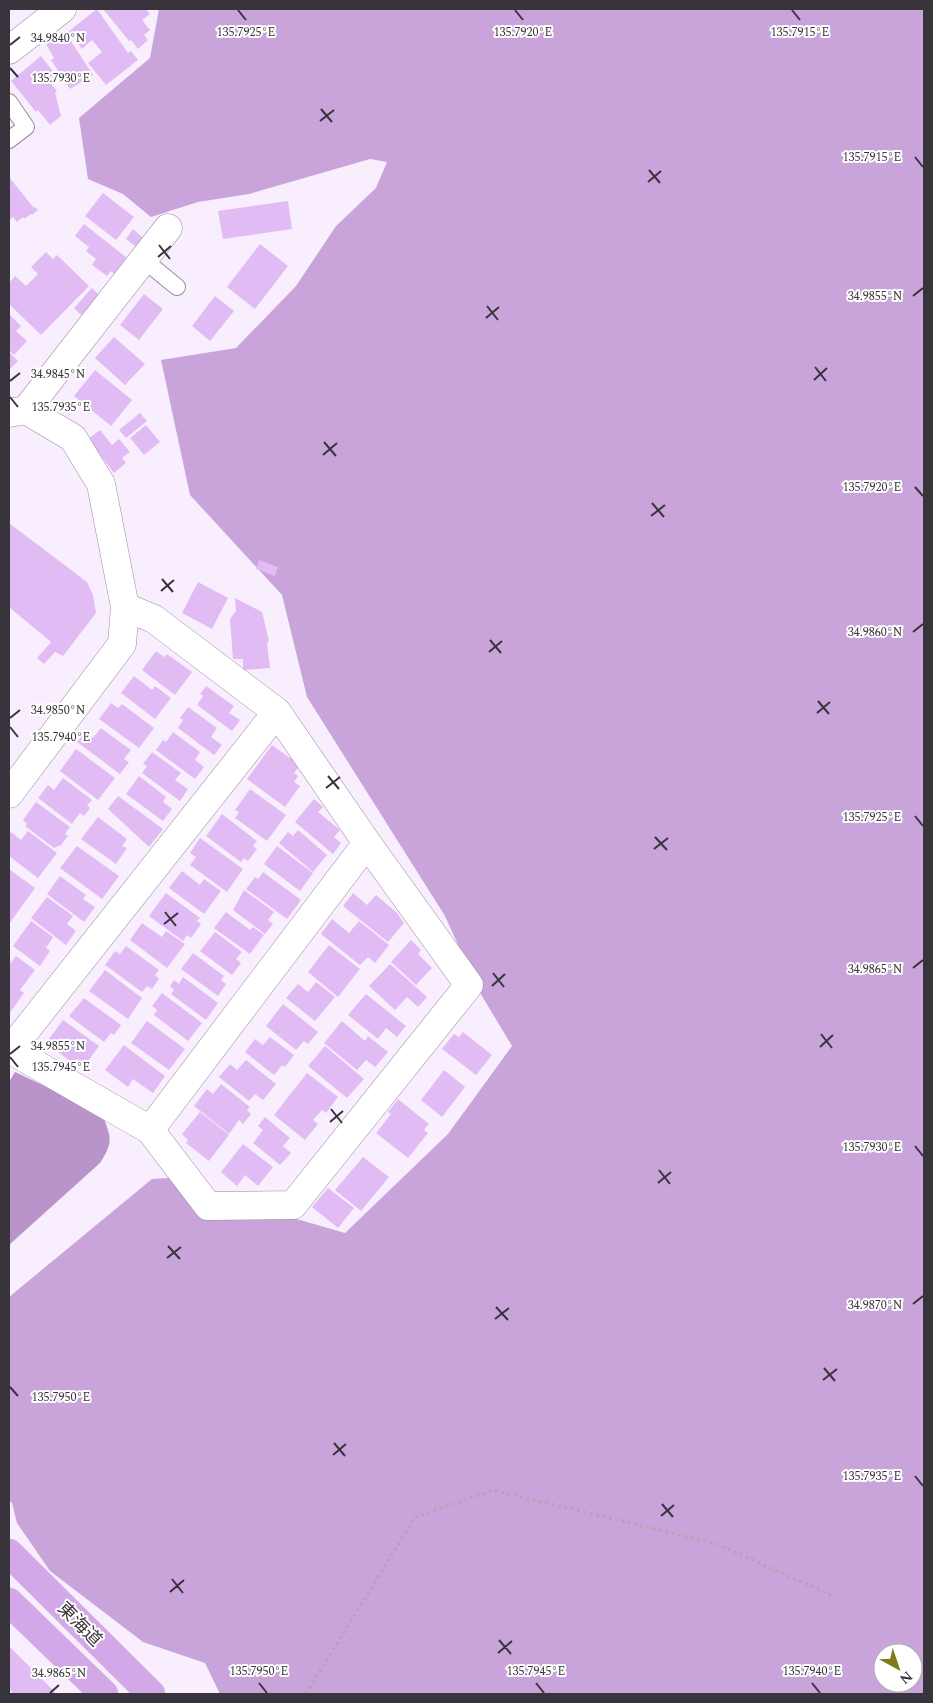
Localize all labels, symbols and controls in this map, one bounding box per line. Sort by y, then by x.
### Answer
text: 135.7925°E [217,23,275,42]
text: 135.7920°E [494,23,552,42]
text: 135.7915°E [771,23,829,42]
text: 34.9840°N [31,29,85,48]
text: 135.7930°E [32,69,90,88]
text: 135.7915°E [843,148,901,167]
text: 34.9855°N [848,287,902,306]
text: 34.9845°N [31,365,85,384]
text: 135.7935°E [32,398,90,417]
text: 135.7920°E [843,478,901,497]
text: 34.9860°N [848,623,902,642]
text: 34.9850°N [31,701,85,720]
text: 135.7940°E [32,728,90,747]
text: 135.7925°E [843,808,901,827]
text: 34.9865°N [848,960,902,979]
text: 34.9855°N [31,1037,85,1056]
text: 135.7945°E [32,1058,90,1077]
text: 135.7930°E [843,1138,901,1157]
text: 34.9870°N [848,1296,902,1315]
text: 135.7950°E [32,1388,90,1407]
text: 135.7935°E [843,1467,901,1486]
street label: 東海道 [51,1596,108,1653]
north arrow [873,1643,923,1693]
text: 135.7950°E [230,1662,288,1681]
text: 135.7945°E [507,1662,565,1681]
text: 135.7940°E [783,1662,841,1681]
text: 34.9865°N [32,1664,86,1683]
text: N [895,1666,917,1689]

